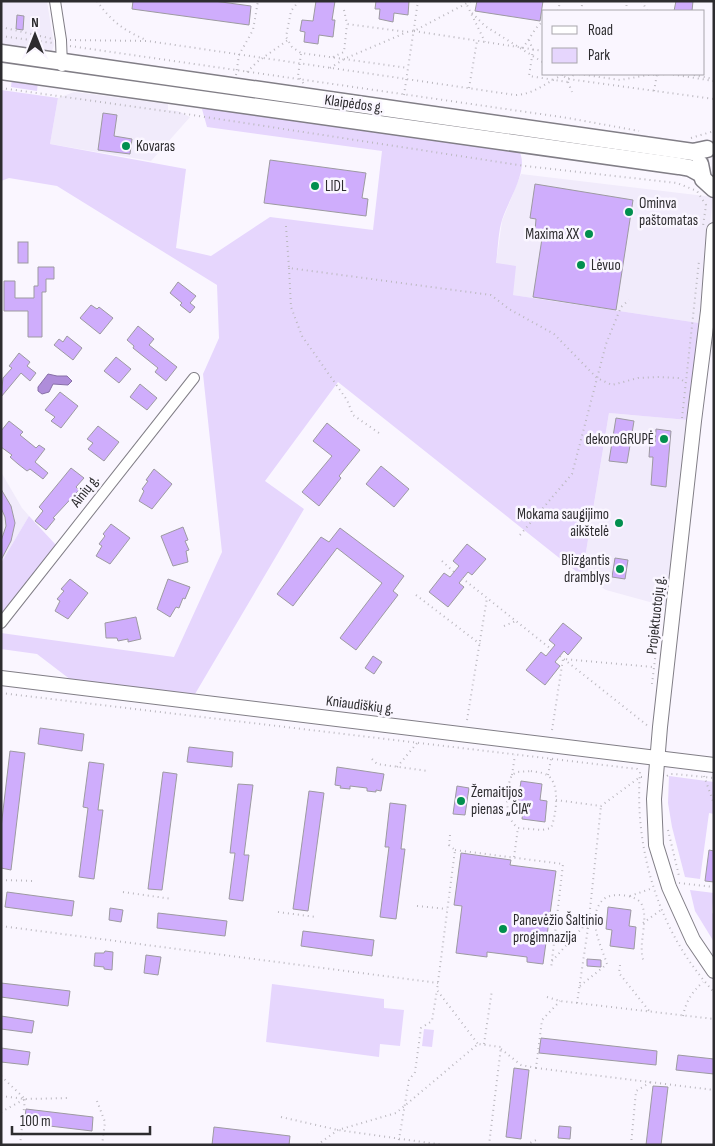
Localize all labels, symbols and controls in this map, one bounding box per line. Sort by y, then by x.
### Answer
north arrow [10,10,60,60]
legend [542,10,705,75]
text: N [31,14,39,31]
text: Road [588,21,613,40]
text: Park [588,46,610,65]
street label: Klaipėdos g. [323,90,385,118]
place label: Kovaras [136,137,175,156]
marker: Kovaras [120,140,132,152]
place label: LIDL [325,177,347,196]
marker: LIDL [309,180,321,192]
place label: Ominva paštomatas [639,194,698,230]
marker: Ominva paštomatas [623,206,635,218]
place label: Maxima XX [525,225,580,244]
marker: Maxima XX [583,228,595,240]
place label: Lėvuo [591,256,621,275]
marker: Lėvuo [575,259,587,271]
place label: dekoroGRUPĖ [585,430,654,449]
marker: dekoroGRUPĖ [658,433,670,445]
street label: Ainių g. [66,471,104,512]
place label: Mokama saugijimo aikštelė [517,505,609,541]
marker: Mokama saugijimo aikštelė [613,517,625,529]
place label: Blizgantis dramblys [561,551,610,587]
marker: Blizgantis dramblys [614,563,626,575]
street label: Projektuotojų g. [642,575,670,655]
street label: Kniaudiškių g. [325,691,395,719]
place label: Žemaitijos pienas „ČIA“ [471,783,531,819]
marker: Žemaitijos pienas „ČIA“ [455,795,467,807]
place label: Panevėžio Šaltinio progimnazija [513,911,604,947]
marker: Panevėžio Šaltinio progimnazija [497,923,509,935]
scale bar [12,1104,150,1136]
text: 100 m [20,1112,51,1131]

